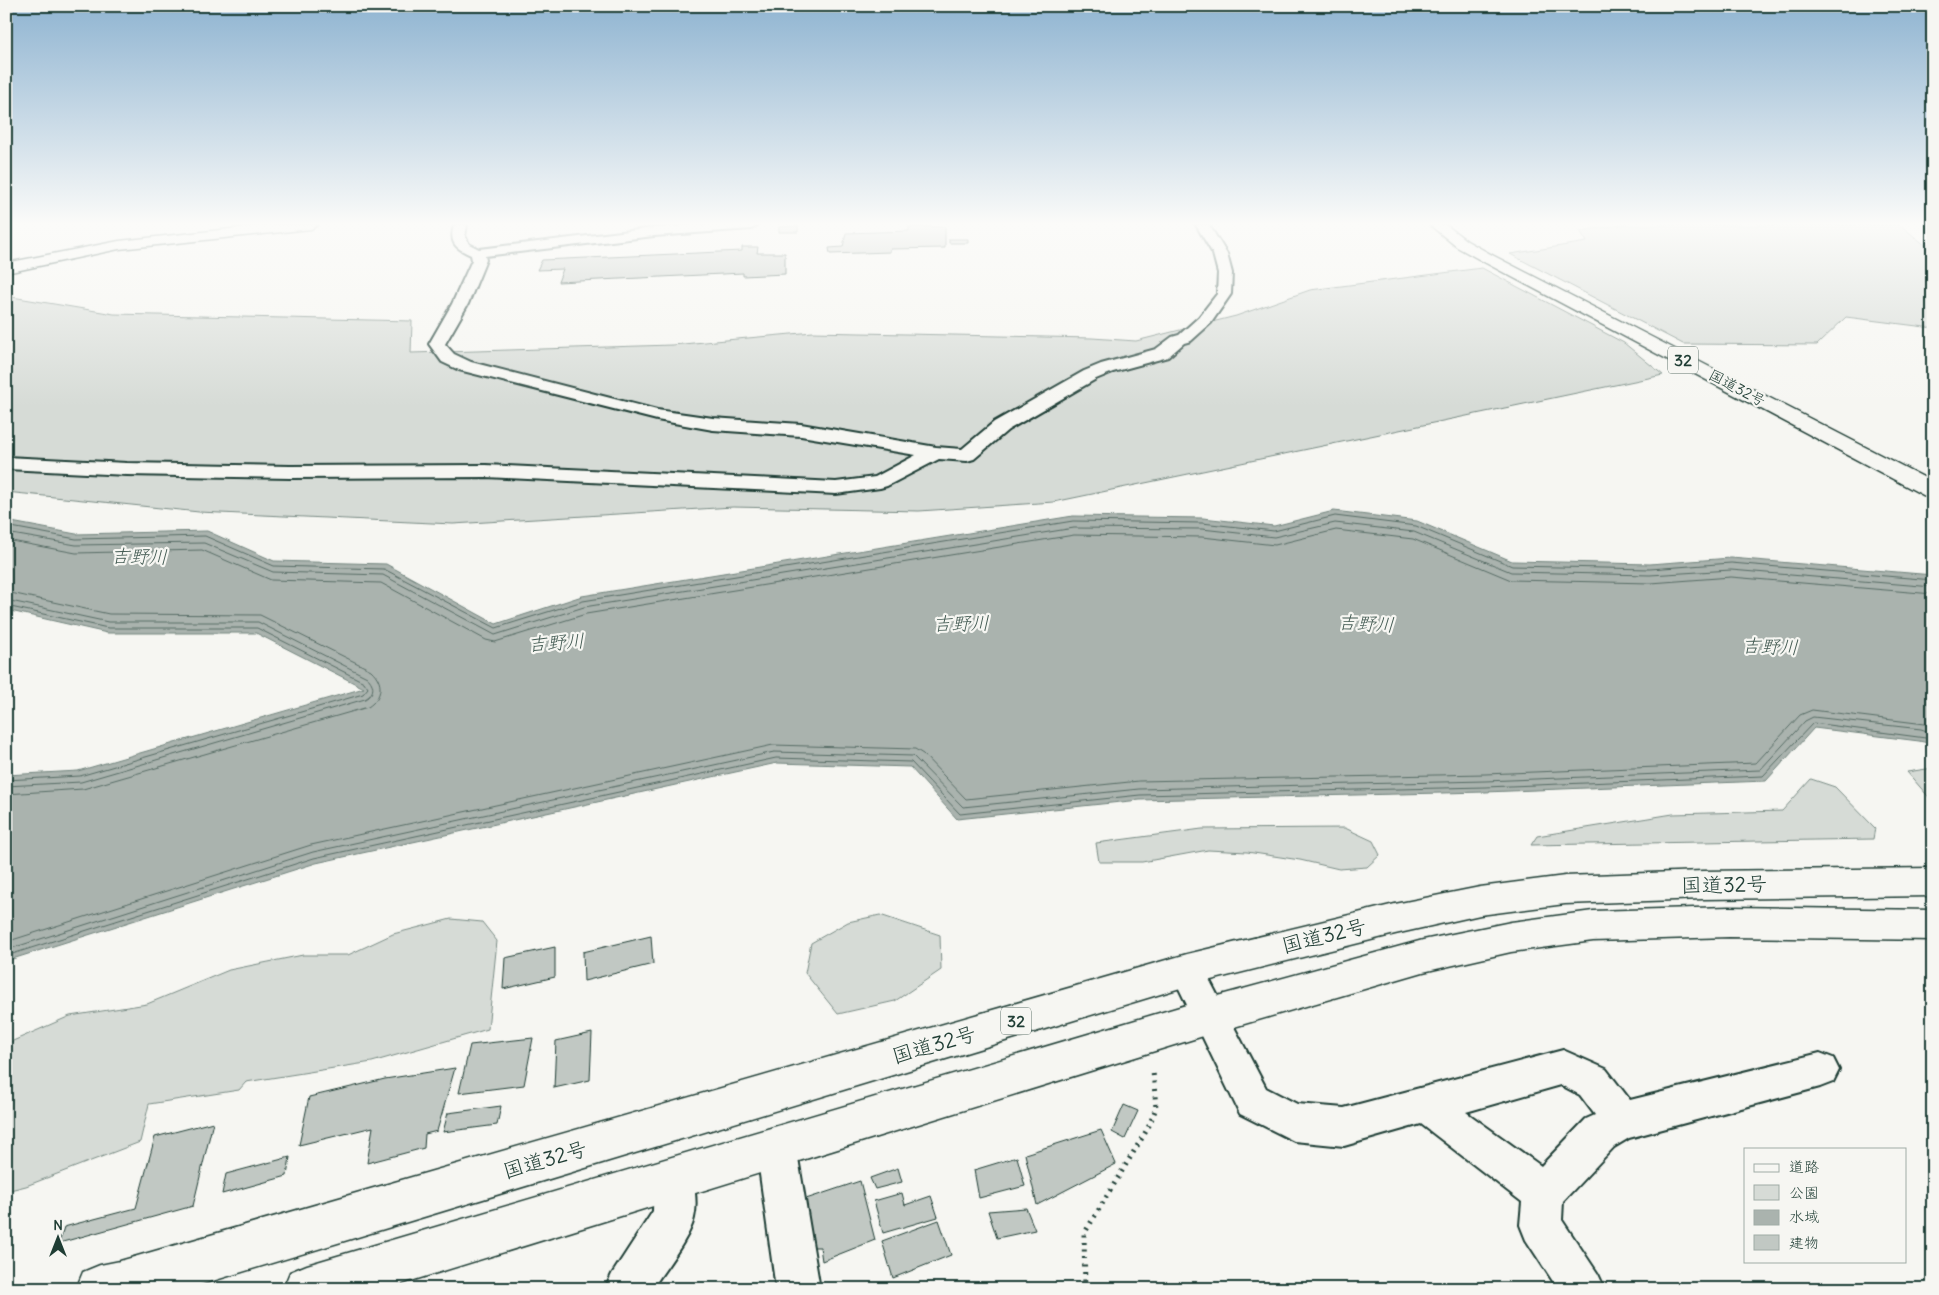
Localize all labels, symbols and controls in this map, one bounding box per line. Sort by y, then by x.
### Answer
road number: 32 [1668,346,1698,374]
street label: 国道32号 [1706,365,1769,410]
water label: 吉野川 [110,544,168,568]
water label: 吉野川 [1337,610,1395,636]
water label: 吉野川 [932,611,990,635]
water label: 吉野川 [527,628,585,656]
water label: 吉野川 [1741,633,1799,659]
street label: 国道32号 [1681,870,1767,899]
street label: 国道32号 [1279,912,1369,959]
road number: 32 [1001,1008,1031,1034]
street label: 国道32号 [889,1020,979,1069]
street label: 国道32号 [500,1135,590,1184]
legend [1744,1148,1906,1262]
text: 道路 [1789,1157,1819,1176]
text: 公園 [1789,1183,1819,1202]
text: 水域 [1789,1207,1819,1226]
north arrow [32,1212,82,1262]
text: N [53,1216,63,1234]
text: 建物 [1789,1233,1819,1252]

